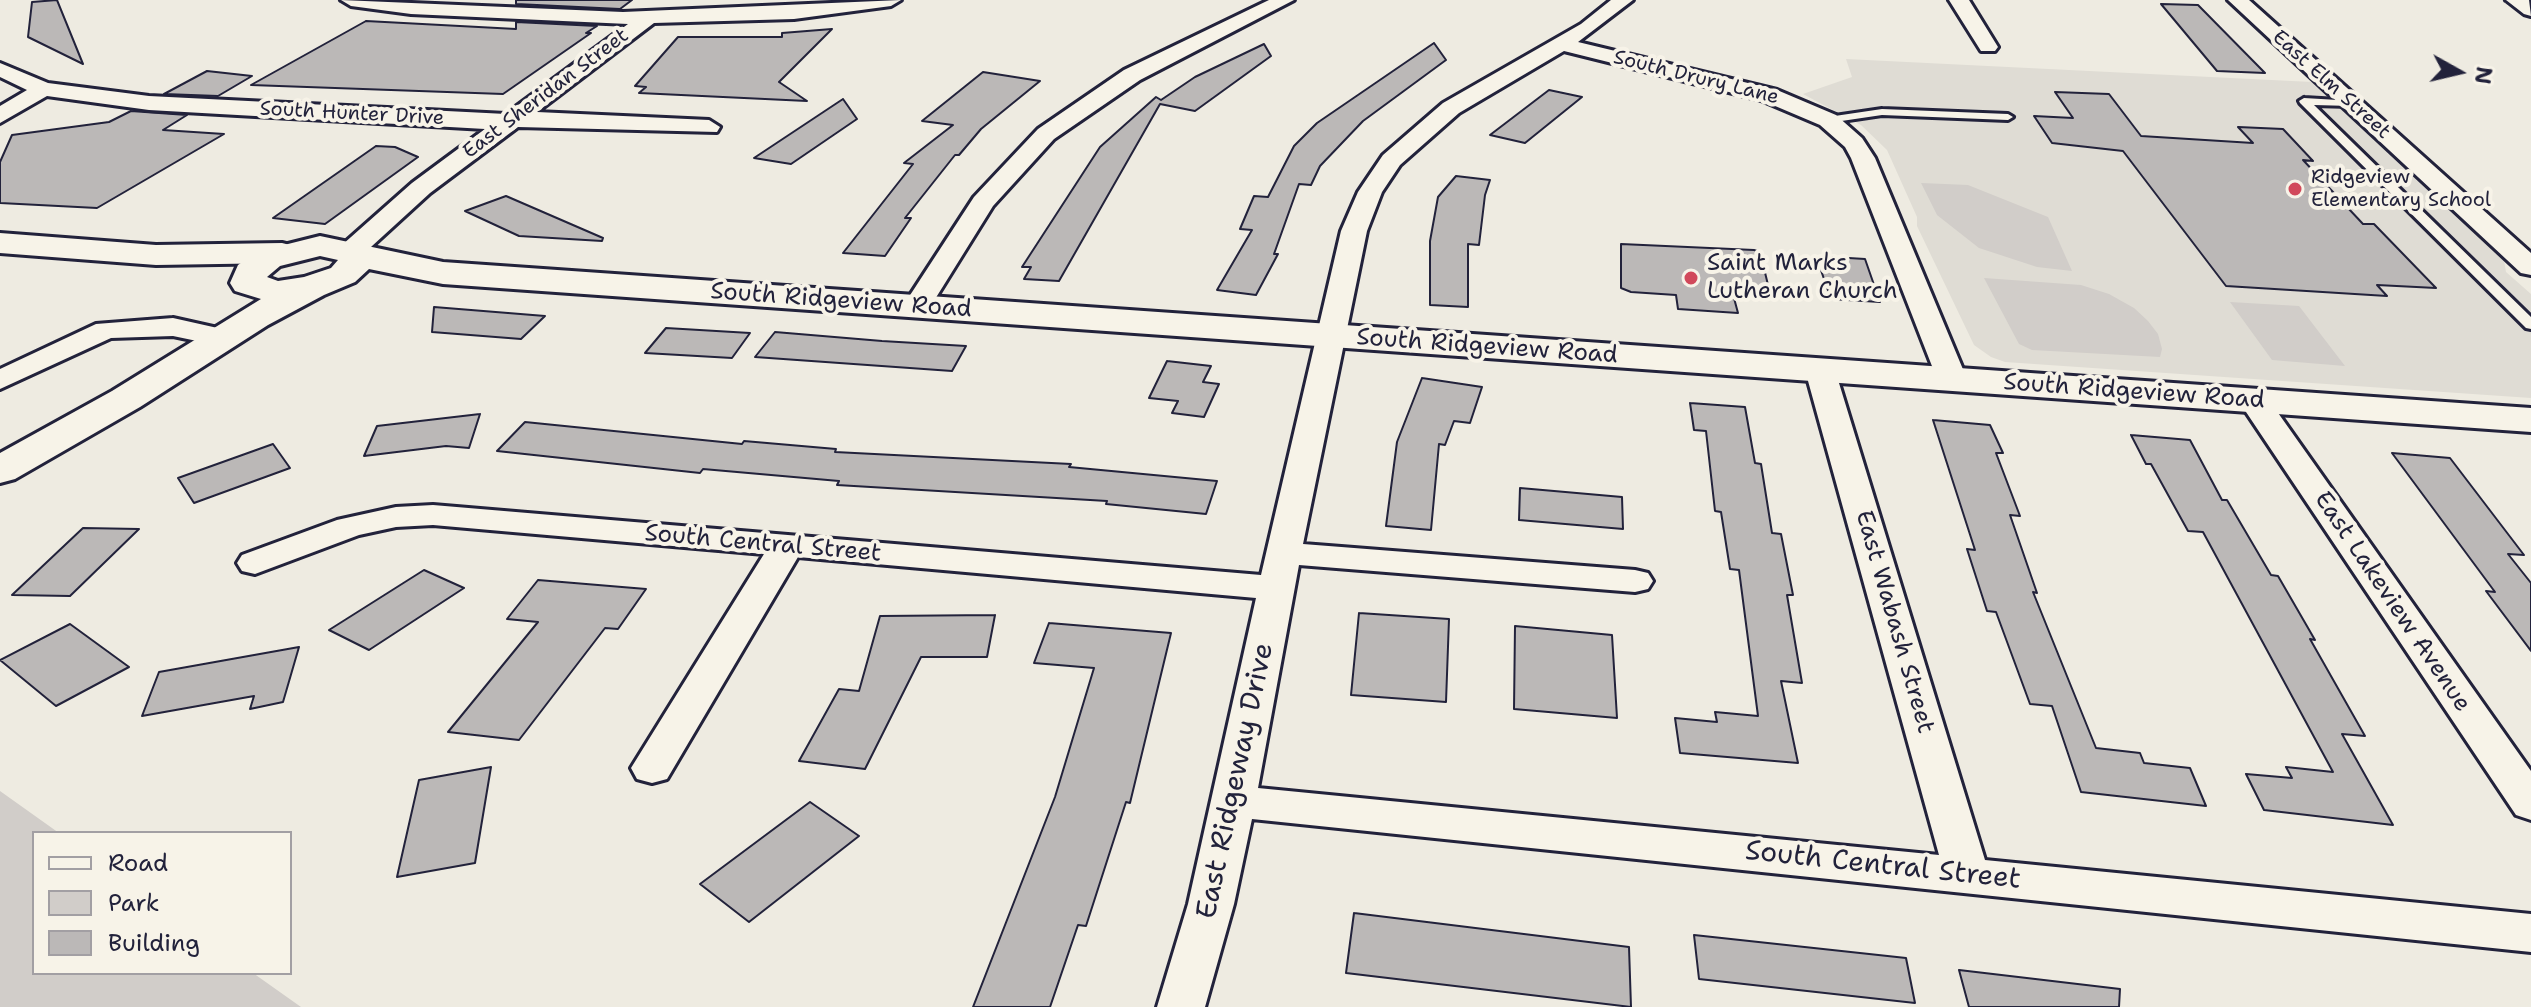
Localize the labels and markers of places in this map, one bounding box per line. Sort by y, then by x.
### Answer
place label: Ridgeview Elementary School [2311,166,2491,213]
marker: Ridgeview Elementary School [2286,180,2304,198]
place label: Saint Marks Lutheran Church [1707,250,1898,306]
marker: Saint Marks Lutheran Church [1682,269,1700,287]

